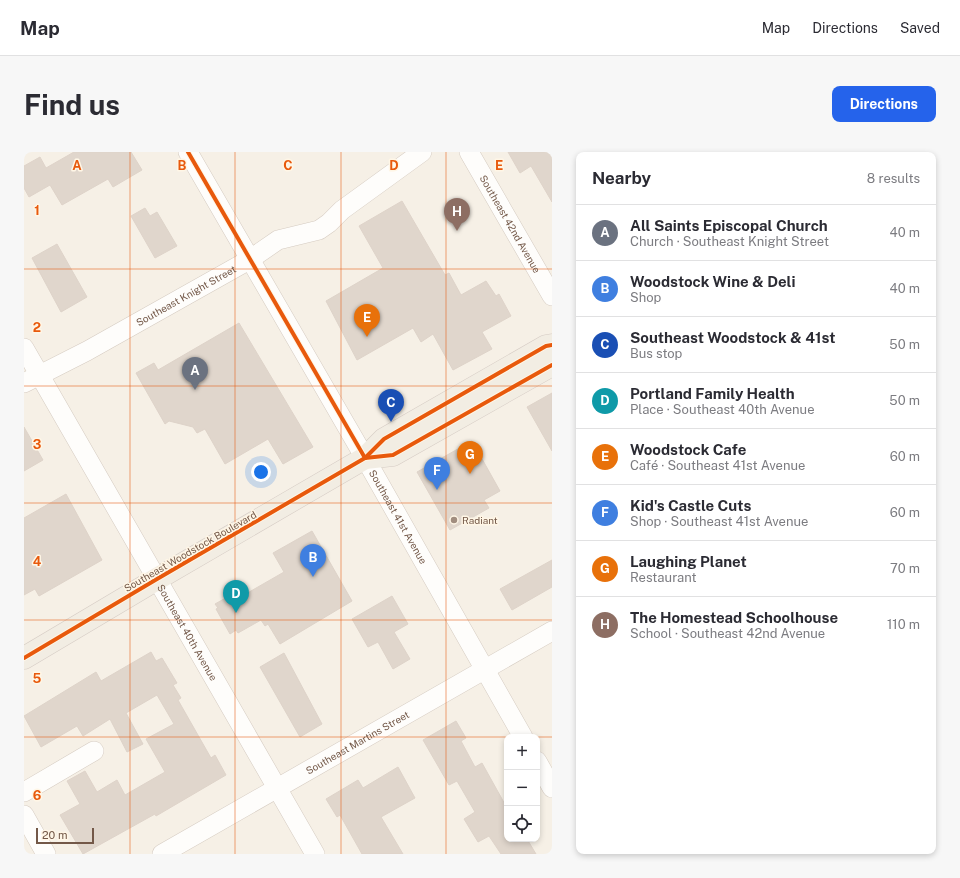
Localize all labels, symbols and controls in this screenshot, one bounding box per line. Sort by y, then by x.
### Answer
text: Map [20,17,60,39]
text: Map [762,20,790,36]
text: Directions [812,20,878,36]
text: Saved [900,20,940,36]
button: Directions [832,86,936,122]
text: Find us [24,88,120,121]
text: A [72,158,82,173]
text: B [178,158,187,173]
text: C [283,158,293,173]
text: D [389,158,399,173]
text: E [495,158,503,173]
text: Nearby [592,168,651,188]
text: 8 results [867,171,920,186]
street label: Southeast 42nd Avenue [478,173,544,275]
pin: H [444,198,470,231]
text: 1 [34,203,40,218]
text: All Saints Episcopal Church [630,217,828,234]
text: A [600,225,610,240]
text: 40 m [889,225,920,240]
text: Church · Southeast Knight Street [630,234,829,249]
street label: Southeast Knight Street [134,263,238,328]
text: Woodstock Wine & Deli [630,273,795,290]
text: B [601,281,609,296]
text: 40 m [889,281,920,296]
text: Shop [630,290,661,305]
pin: E [354,304,380,337]
text: 2 [33,320,41,335]
text: Southeast Woodstock & 41st [630,329,836,346]
text: C [600,337,610,352]
text: 50 m [889,337,920,352]
text: Bus stop [630,346,682,361]
pin: A [182,357,208,390]
text: Portland Family Health [630,385,795,402]
pin: C [378,389,404,422]
text: D [600,393,610,408]
text: 50 m [889,393,920,408]
text: Place · Southeast 40th Avenue [630,402,815,417]
text: 3 [33,437,42,452]
pin: G [457,441,483,474]
text: Woodstock Cafe [630,441,746,458]
text: E [601,449,609,464]
text: 60 m [890,449,920,464]
pin: F [424,457,450,490]
text: Café · Southeast 41st Avenue [630,458,805,473]
your location [251,462,271,482]
street label: Southeast 41st Avenue [367,468,430,566]
text: Kid's Castle Cuts [630,497,751,514]
text: F [601,505,609,520]
text: 60 m [890,505,920,520]
street label: Southeast Woodstock Boulevard [122,508,258,594]
place label: Radiant [462,514,498,526]
text: Shop · Southeast 41st Avenue [630,514,808,529]
marker: Radiant [449,515,459,525]
pin: B [300,544,326,577]
text: Laughing Planet [630,553,747,570]
text: 4 [33,554,42,569]
text: G [600,561,610,576]
text: 70 m [890,561,920,576]
text: Restaurant [630,570,696,585]
pin: D [223,580,249,613]
street label: Southeast 40th Avenue [155,582,220,683]
text: The Homestead Schoolhouse [630,609,838,626]
text: H [600,617,610,632]
text: 110 m [887,617,920,632]
text: School · Southeast 42nd Avenue [630,626,825,641]
text: 5 [33,671,42,686]
street label: Southeast Martins Street [303,708,411,777]
map controls [504,734,540,842]
button: + [504,734,540,770]
button: − [504,770,540,806]
text: 6 [33,788,42,803]
button: locate [504,806,540,842]
scale bar [36,826,94,845]
text: 20 m [42,829,67,841]

